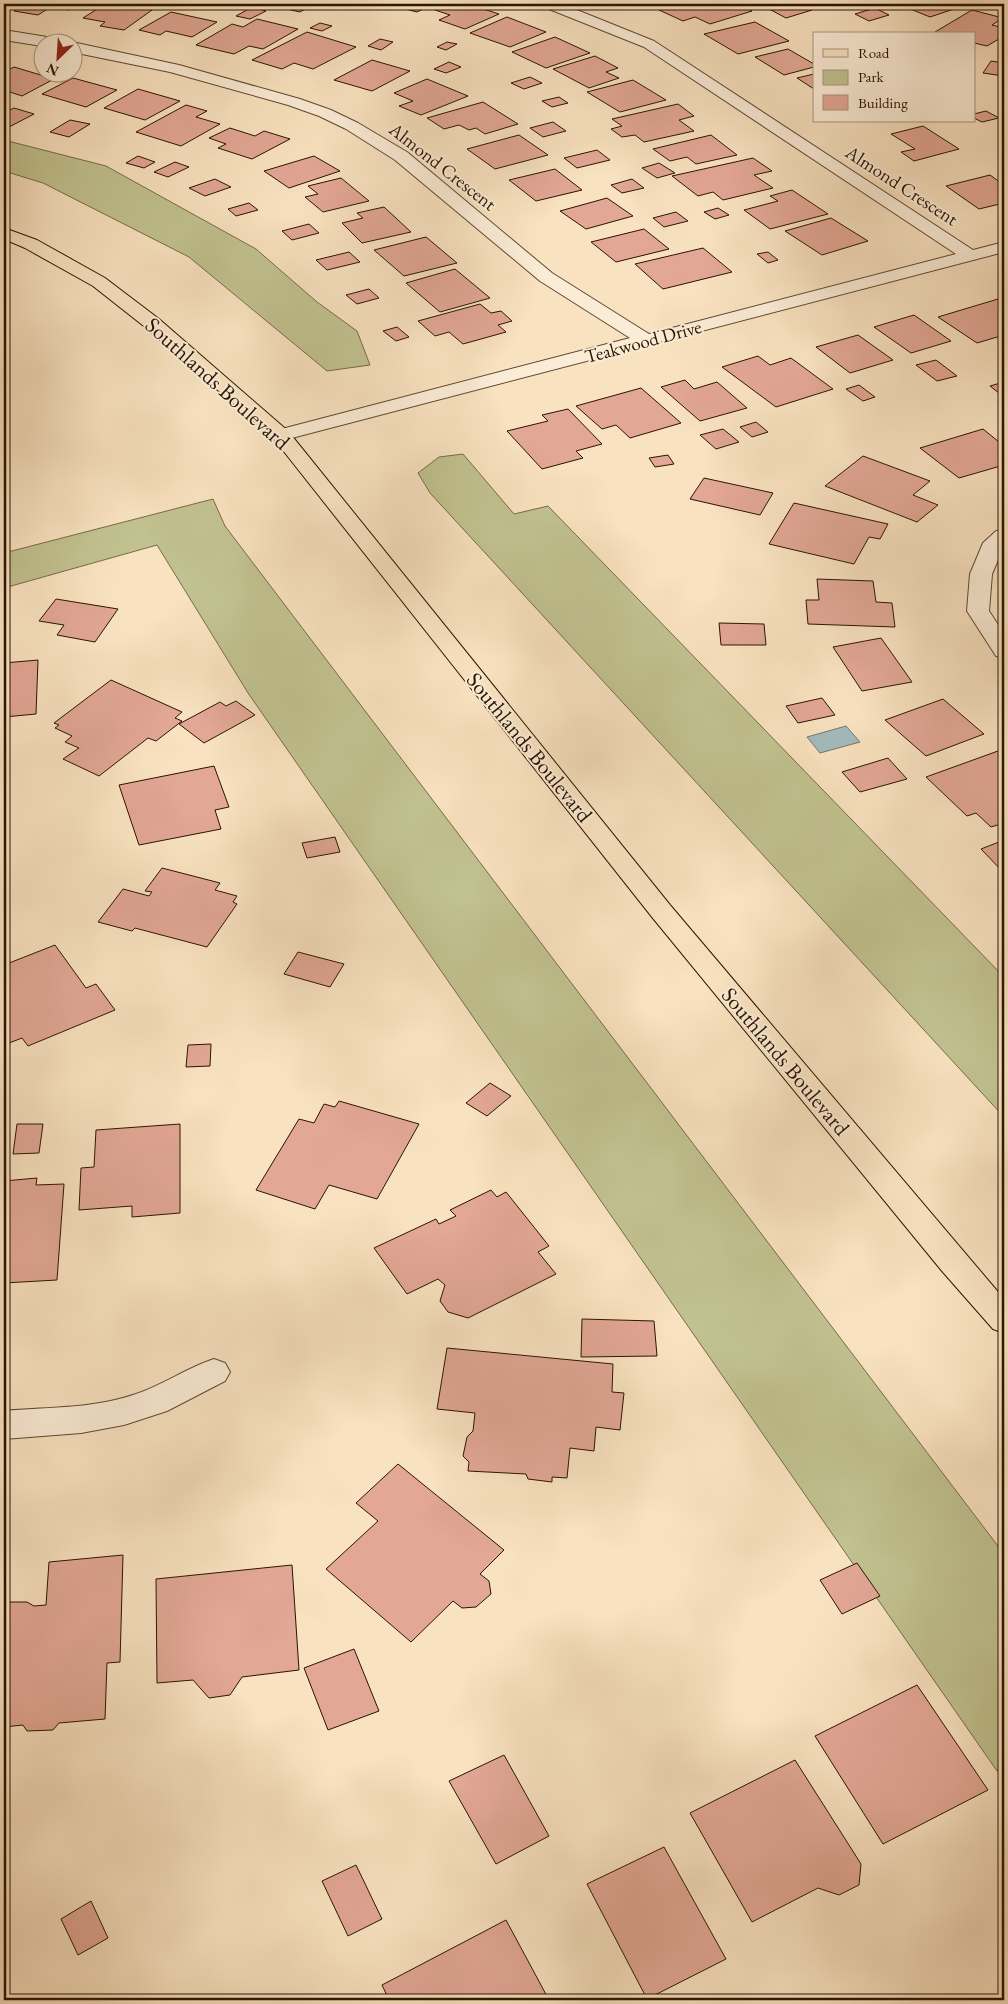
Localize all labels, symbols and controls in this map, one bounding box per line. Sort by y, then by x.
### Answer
north arrow [32,32,82,82]
legend [813,32,976,122]
text: Road [858,43,890,62]
text: N [43,59,61,80]
text: Park [858,67,885,86]
text: Building [858,93,908,112]
street label: Almond Crescent [383,116,501,216]
street label: Almond Crescent [840,139,963,231]
street label: Southlands Boulevard [139,311,297,457]
street label: Teakwood Drive [582,314,704,369]
street label: Southlands Boulevard [460,666,600,829]
street label: Southlands Boulevard [715,981,857,1142]

